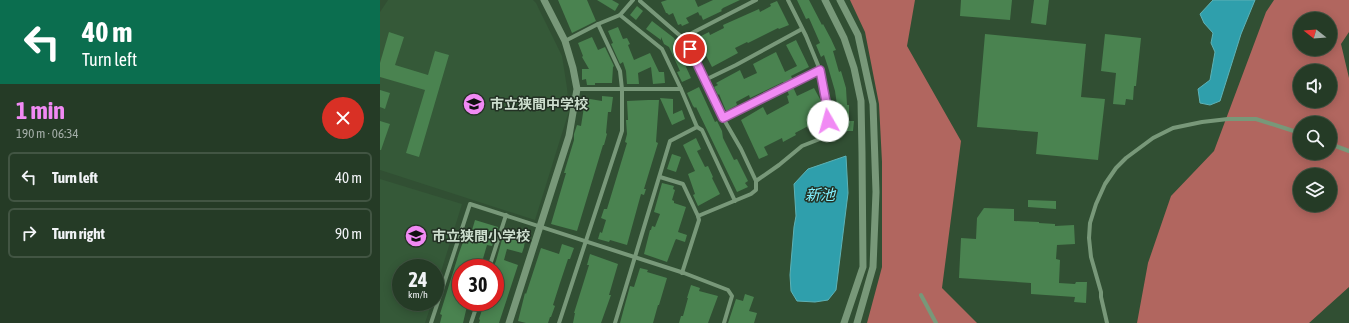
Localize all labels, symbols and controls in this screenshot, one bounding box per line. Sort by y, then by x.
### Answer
north arrow [1293,12,1337,56]
map controls [1293,12,1337,212]
icon: left [16,16,68,68]
text: 40 m [82,16,132,48]
pin [673,32,707,66]
icon: arrive [679,38,701,60]
text: Turn left [82,49,137,70]
button: sound [1293,64,1337,108]
school or university icon: 市立狭間中学校 [461,91,487,117]
place label: 市立狭間中学校 [490,96,588,112]
text: 1 min [16,97,65,124]
button: close [322,97,364,139]
position arrow [807,100,849,142]
button: search [1293,116,1337,160]
text: 190 m · 06:34 [16,126,79,141]
icon: left [18,166,40,188]
button: layers [1293,168,1337,212]
text: Turn left [52,169,98,186]
text: 40 m [335,169,362,186]
water label: 新池 [805,186,837,203]
icon: right [18,222,40,244]
school or university icon: 市立狭間小学校 [403,223,429,249]
text: Turn right [52,225,105,242]
text: 90 m [335,225,362,242]
place label: 市立狭間小学校 [432,228,530,244]
speed limit sign: 30 [452,259,504,311]
text: 24 [409,268,427,291]
text: km/h [408,289,428,300]

